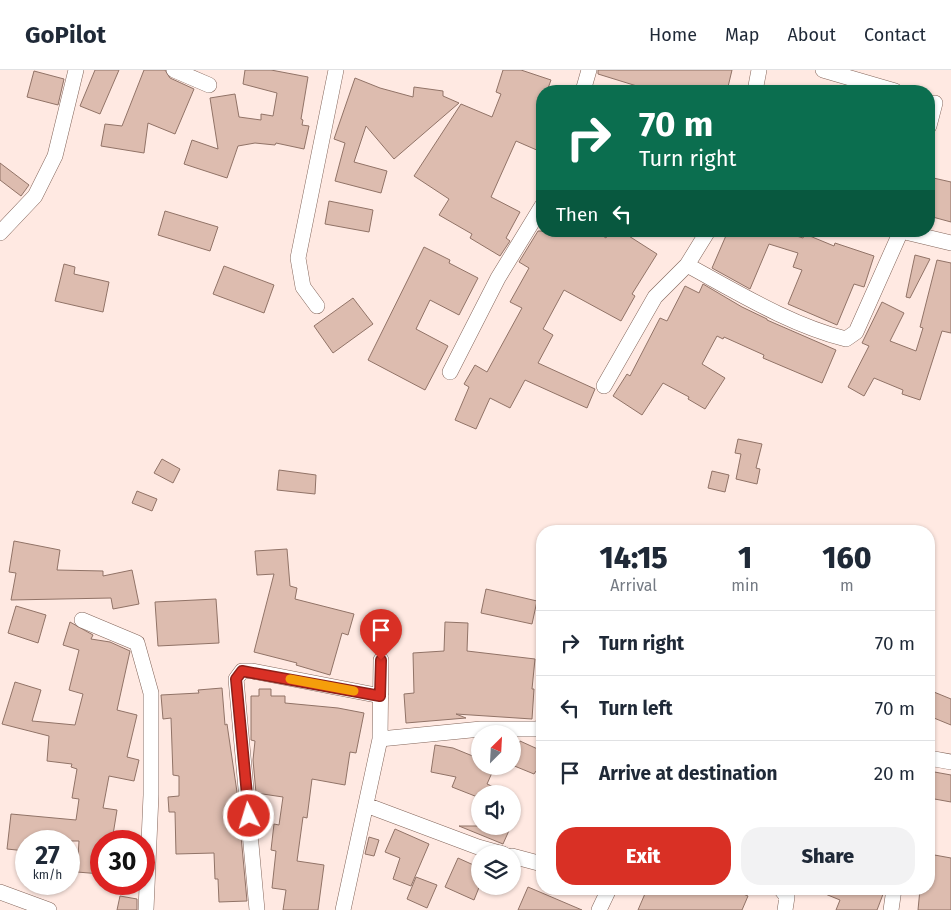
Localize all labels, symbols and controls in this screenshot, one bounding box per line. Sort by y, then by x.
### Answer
text: GoPilot [25,21,106,49]
text: Home [649,24,697,46]
text: Map [725,24,759,46]
text: About [787,24,836,46]
text: Contact [864,24,926,46]
text: 70 m [639,103,713,145]
icon: right [556,105,621,170]
text: Turn right [639,145,736,172]
icon: left [608,200,636,228]
text: Then [556,203,598,226]
text: 14:15 [599,540,668,576]
text: 1 [738,540,752,576]
text: 160 [822,540,872,576]
text: Arrival [610,576,657,595]
text: min [731,576,759,595]
text: m [840,576,854,595]
pin [360,609,402,660]
icon: arrive [367,616,395,644]
icon: right [556,629,584,657]
text: Turn right [599,632,684,655]
text: 70 m [875,632,915,655]
icon: left [556,694,584,722]
text: Turn left [599,697,673,720]
text: 70 m [875,697,915,720]
north arrow [471,725,521,775]
map controls [471,725,521,895]
icon: arrive [556,759,584,787]
text: Arrive at destination [599,762,778,785]
text: 20 m [874,762,915,785]
button: sound [471,785,521,835]
position arrow [222,789,274,841]
button: Exit [556,827,731,885]
button: Share [741,827,915,885]
speed limit sign: 30 [90,830,155,895]
text: 27 [35,841,60,871]
button: layers [471,845,521,895]
text: km/h [33,868,62,882]

